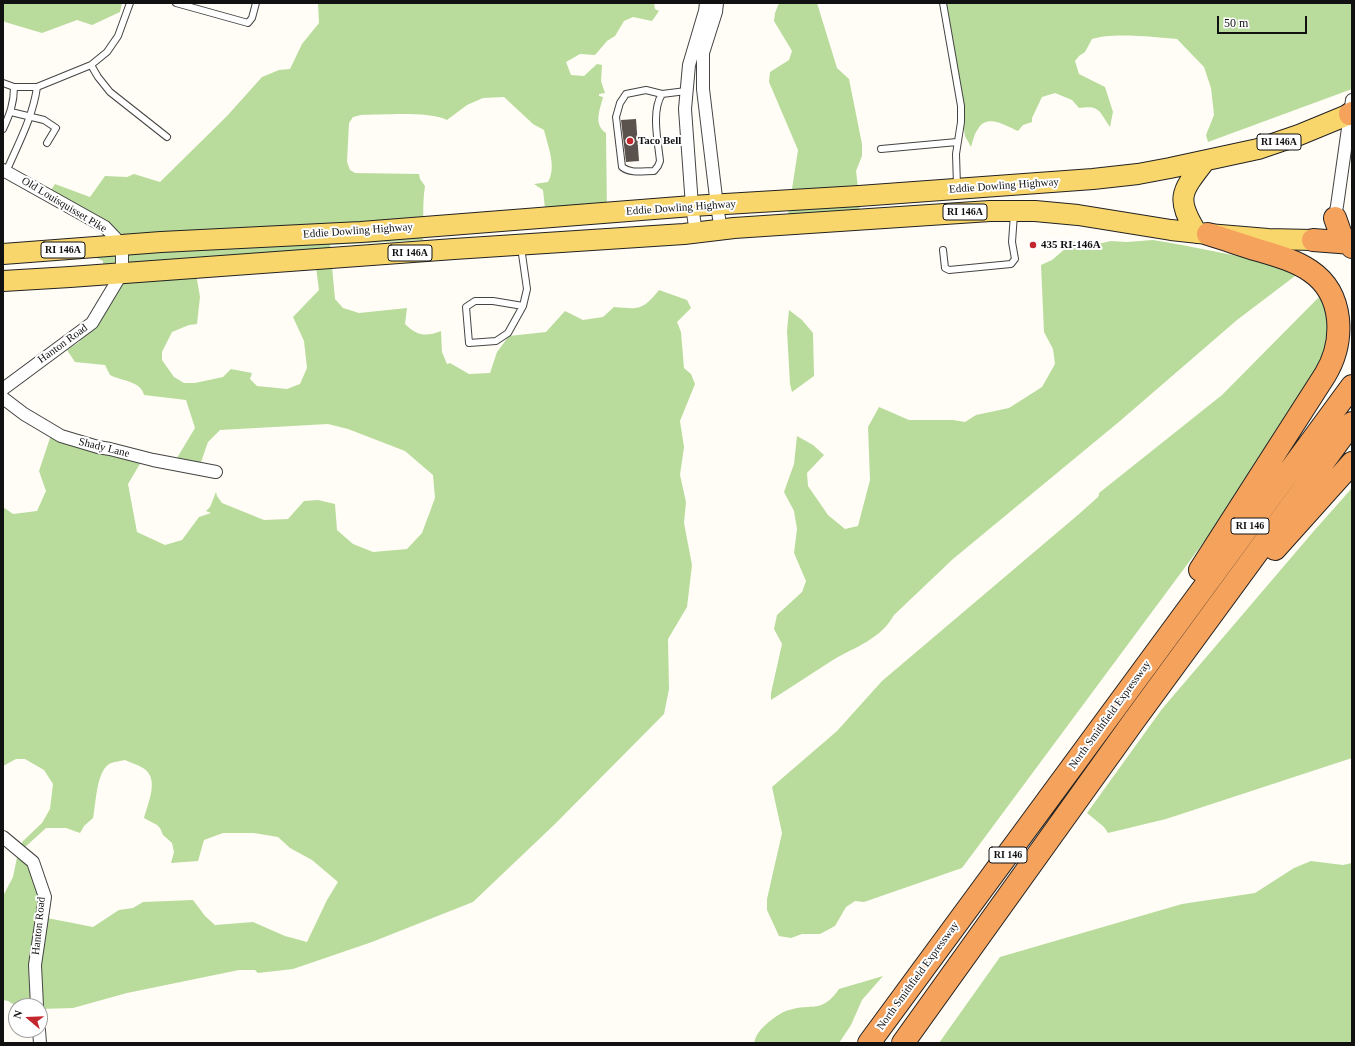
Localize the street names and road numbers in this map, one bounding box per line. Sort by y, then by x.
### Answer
road number: RI 146A [1257,134,1301,150]
street label: Old Louisquisset Pike [19,174,109,236]
street label: Eddie Dowling Highway [949,176,1059,196]
street label: Eddie Dowling Highway [626,198,736,218]
road number: RI 146A [943,204,987,220]
street label: Eddie Dowling Highway [303,221,413,241]
road number: RI 146A [41,242,85,258]
road number: RI 146A [388,245,432,261]
street label: Hanton Road [36,322,90,366]
street label: Shady Lane [77,435,131,461]
road number: RI 146 [1231,518,1269,534]
street label: North Smithfield Expressway [1066,658,1154,772]
road number: RI 146 [989,847,1027,863]
street label: Hanton Road [29,896,49,956]
street label: North Smithfield Expressway [874,919,962,1033]

